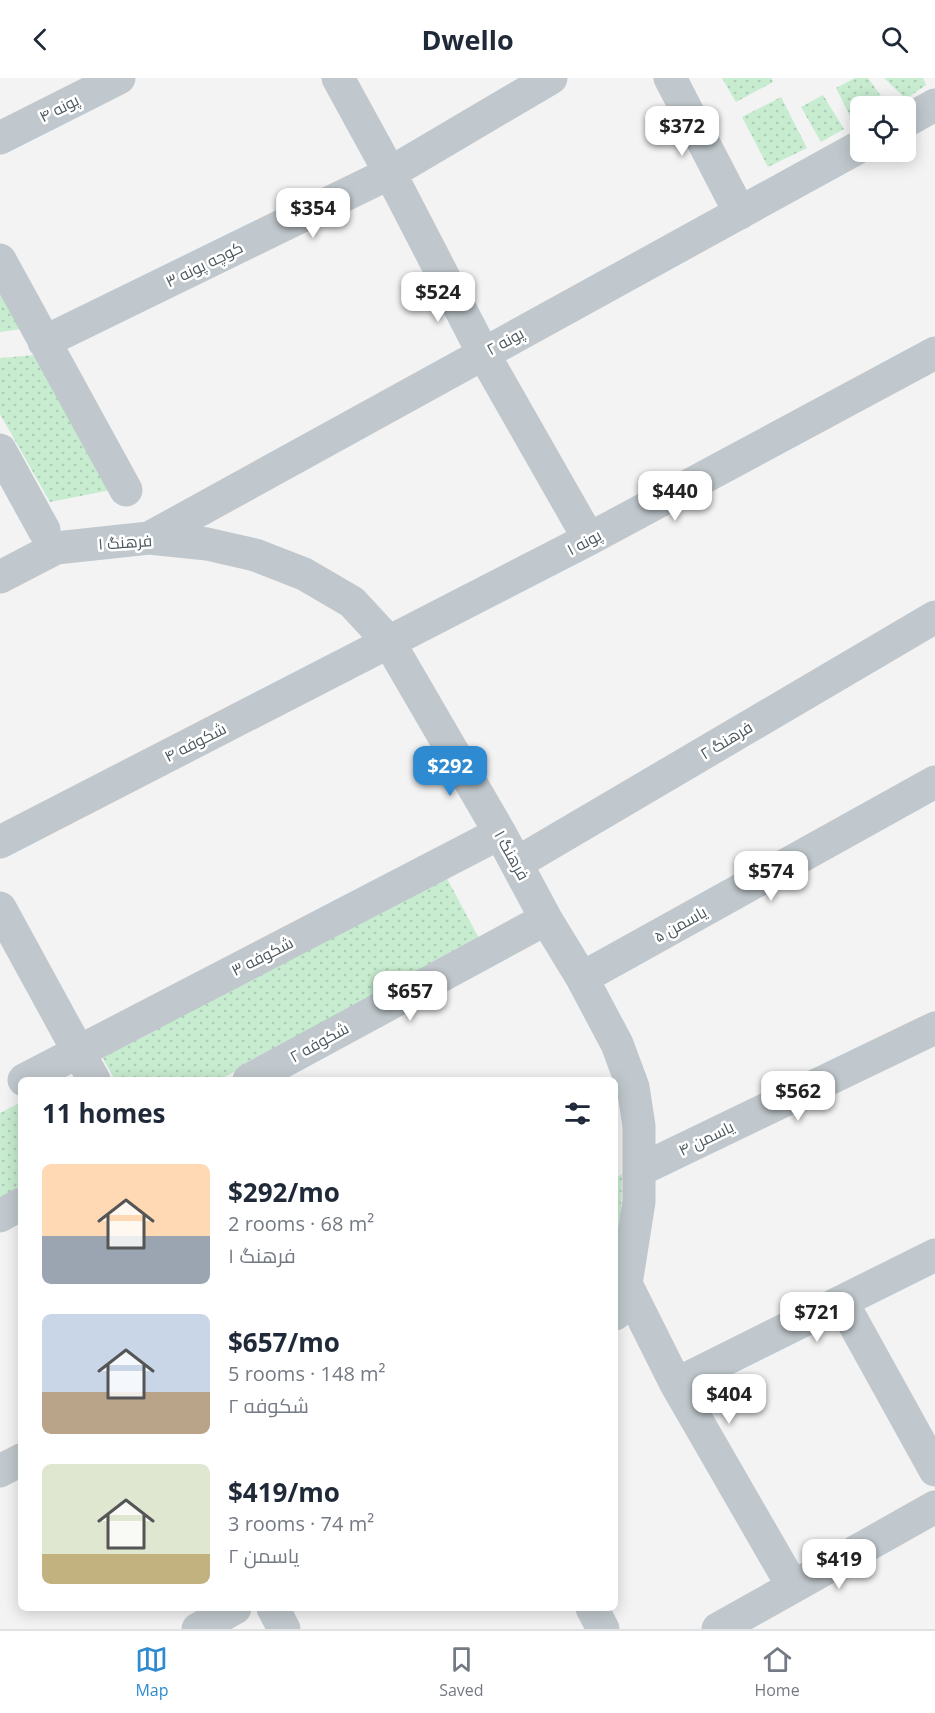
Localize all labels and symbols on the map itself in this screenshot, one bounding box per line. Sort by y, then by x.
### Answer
street label: پونه ۴ [35,88,84,128]
pin: $372 [646,106,718,157]
pin: $354 [277,188,349,239]
street label: کوچه پونه ۳ [162,236,247,293]
pin: $524 [402,272,474,323]
street label: پونه ۲ [482,321,529,361]
pin: $440 [639,471,711,522]
street label: پونه ۱ [563,523,606,561]
street label: فرهنگ ۱ [97,529,153,555]
street label: فرهنگ ۲ [696,716,756,764]
street label: شکوفه ۴ [160,717,230,767]
pin: $292 [414,746,486,797]
street label: فرهنگ ۱ [489,826,535,884]
pin: $574 [735,851,807,902]
street label: یاسمن ۵ [650,900,711,947]
street label: شکوفه ۳ [227,931,297,981]
pin: $657 [374,971,446,1022]
street label: شکوفه ۲ [285,1017,353,1067]
pin: $562 [762,1071,834,1122]
street label: یاسمن ۴ [675,1115,738,1161]
pin: $721 [781,1292,853,1343]
pin: $404 [693,1374,765,1425]
pin: $419 [803,1539,875,1590]

